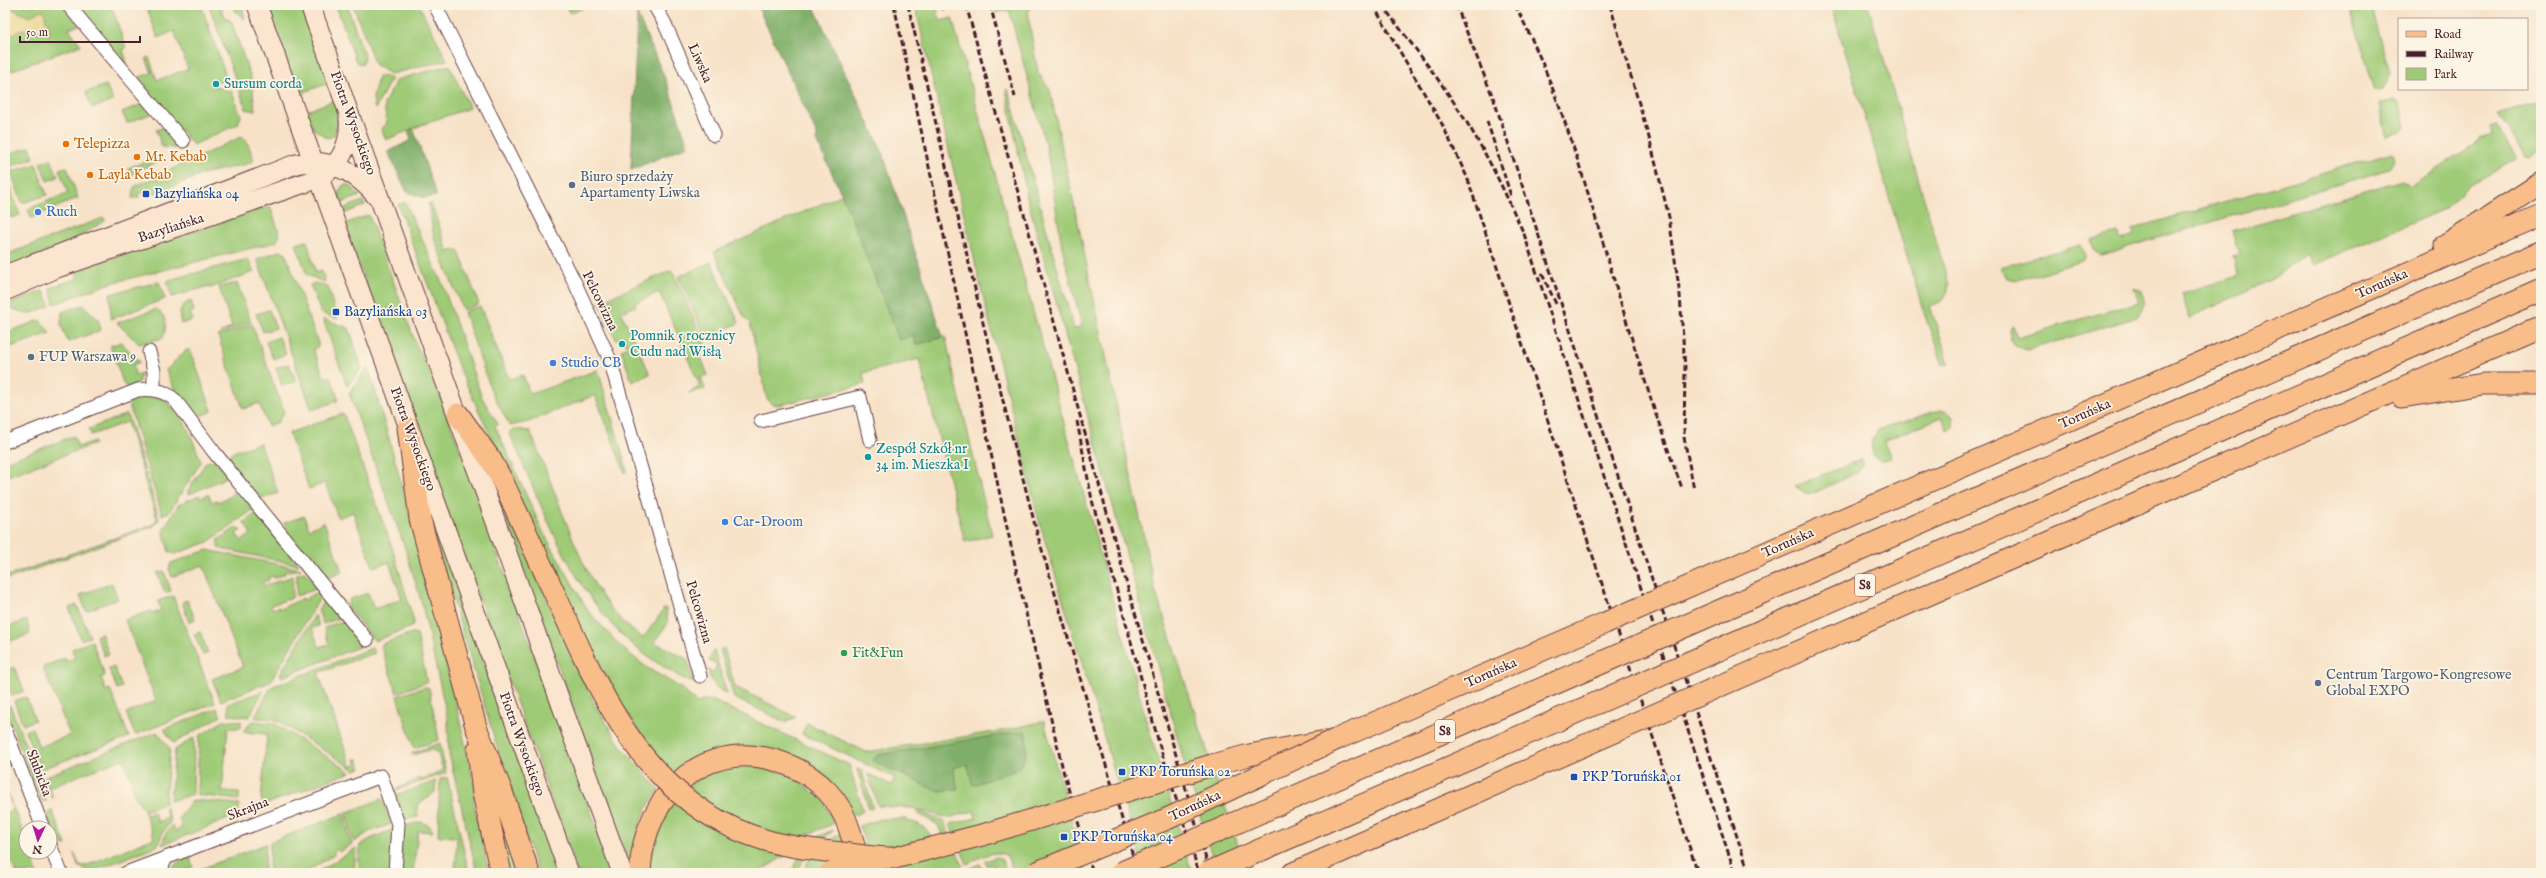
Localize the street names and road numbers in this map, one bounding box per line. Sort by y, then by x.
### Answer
street label: Liwska [683,40,717,86]
street label: Piotra Wysockiego [326,68,380,178]
street label: Bazyliańska [136,209,207,247]
street label: Toruńska [2353,264,2412,303]
street label: Pelcowizna [578,268,623,335]
street label: Piotra Wysockiego [386,384,440,494]
street label: Toruńska [2056,394,2115,433]
street label: Toruńska [1759,523,1818,562]
road number: S8 [1855,574,1875,596]
street label: Pelcowizna [681,579,717,646]
street label: Toruńska [1462,653,1521,692]
street label: Piotra Wysockiego [495,689,549,799]
road number: S8 [1435,720,1455,742]
street label: Słubicka [22,747,56,800]
street label: Toruńska [1166,786,1224,826]
street label: Skrajna [225,793,272,825]

